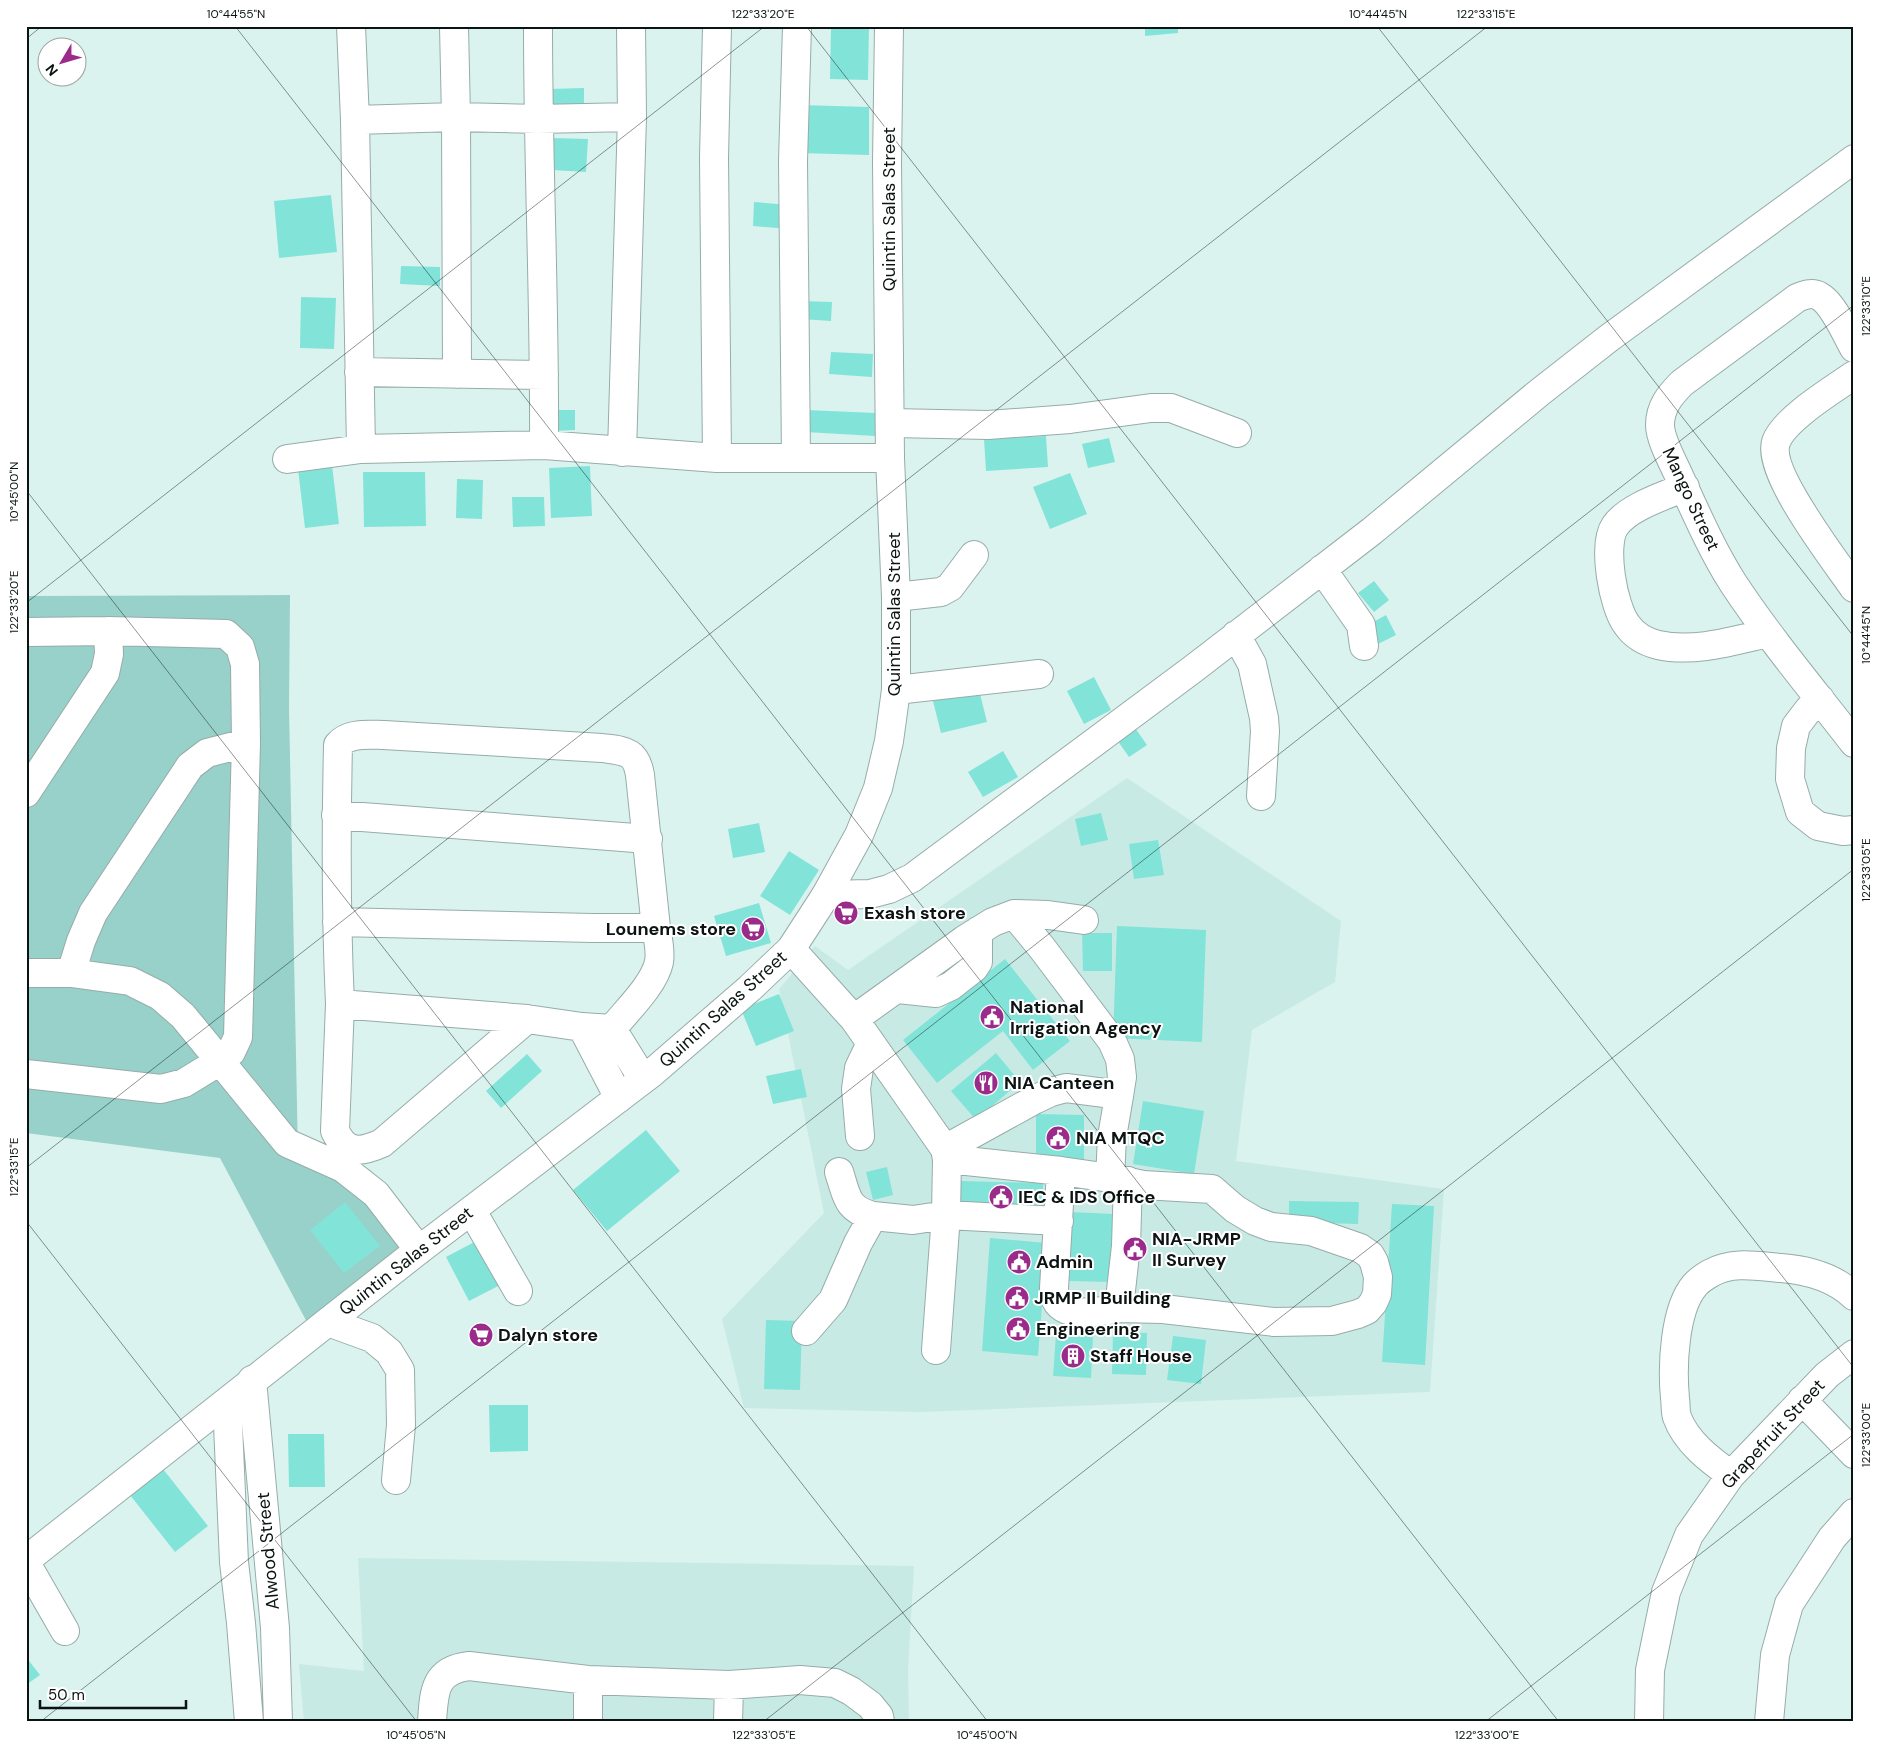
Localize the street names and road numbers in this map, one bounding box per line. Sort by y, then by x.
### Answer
street label: Quintin Salas Street [877,127,901,291]
street label: Mango Street [1657,443,1725,555]
street label: Quintin Salas Street [882,532,906,696]
street label: Quintin Salas Street [654,945,792,1073]
street label: Quintin Salas Street [334,1201,478,1321]
street label: Grapefruit Street [1716,1374,1830,1494]
street label: Alwood Street [251,1491,285,1611]

